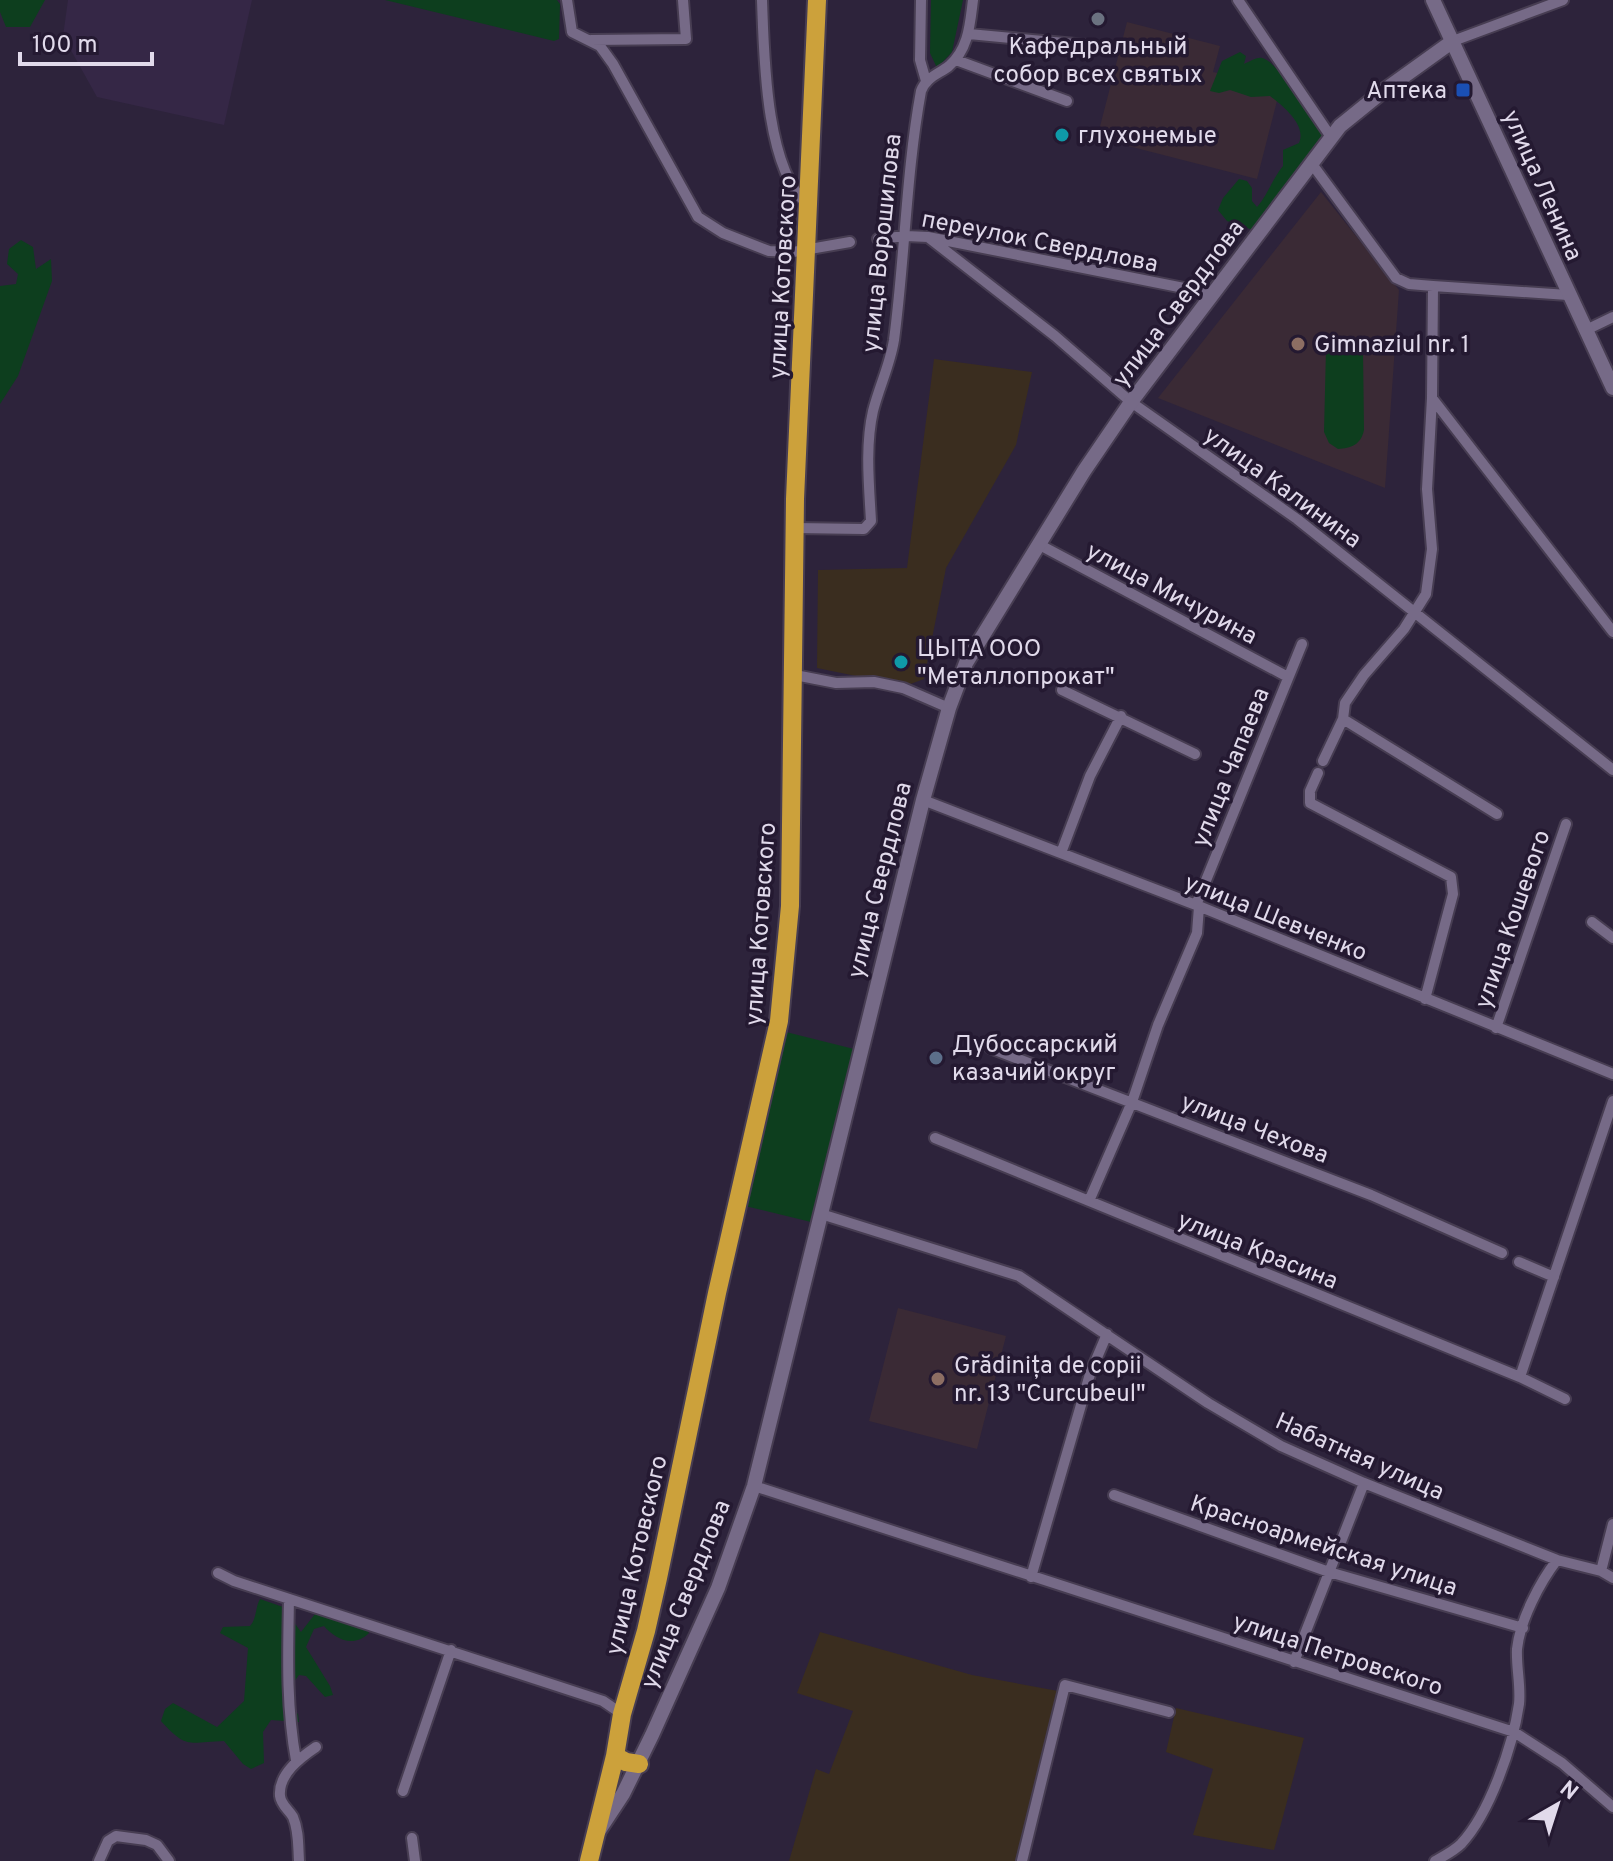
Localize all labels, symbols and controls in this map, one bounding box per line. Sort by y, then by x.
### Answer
marker: Кафедральный собор всех святых [1089,10,1107,28]
scale bar [20,16,152,66]
text: 100 m [32,31,98,61]
place label: Кафедральный собор всех святых [993,33,1203,91]
place label: Аптека [1366,77,1447,107]
marker: Аптека [1454,81,1472,99]
street label: улица Ленина [1495,106,1588,266]
place label: глухонемые [1078,122,1217,152]
marker: глухонемые [1053,126,1071,144]
street label: улица Ворошилова [857,132,909,354]
street label: улица Котовского [764,174,804,380]
street label: переулок Свердлова [919,205,1160,281]
street label: улица Свердлова [1107,215,1252,394]
place label: Gimnaziul nr. 1 [1314,331,1470,361]
marker: Gimnaziul nr. 1 [1289,335,1307,353]
street label: улица Калинина [1197,421,1367,556]
street label: улица Мичурина [1080,537,1262,653]
place label: ЦЫТА ООО "Металлопрокат" [917,635,1115,693]
marker: ЦЫТА ООО "Металлопрокат" [892,653,910,671]
street label: улица Чапаева [1186,684,1277,852]
street label: улица Свердлова [842,779,920,982]
street label: улица Котовского [740,821,784,1027]
street label: улица Кошевого [1469,826,1558,1013]
street label: улица Шевченко [1179,868,1371,969]
place label: Дубоссарский казачий округ [952,1031,1118,1089]
marker: Дубоссарский казачий округ [927,1049,945,1067]
street label: улица Чехова [1176,1088,1332,1172]
street label: улица Красина [1173,1206,1342,1298]
place label: Grădinița de copii nr. 13 "Curcubeul" [954,1352,1146,1410]
marker: Grădinița de copii nr. 13 "Curcubeul" [929,1370,947,1388]
street label: Набатная улица [1270,1407,1448,1508]
street label: улица Котовского [600,1453,676,1658]
street label: Красноармейская улица [1186,1490,1461,1604]
street label: улица Свердлова [635,1496,738,1694]
street label: улица Петровского [1229,1608,1446,1704]
north arrow [1517,1765,1597,1845]
text: N [1553,1776,1583,1807]

